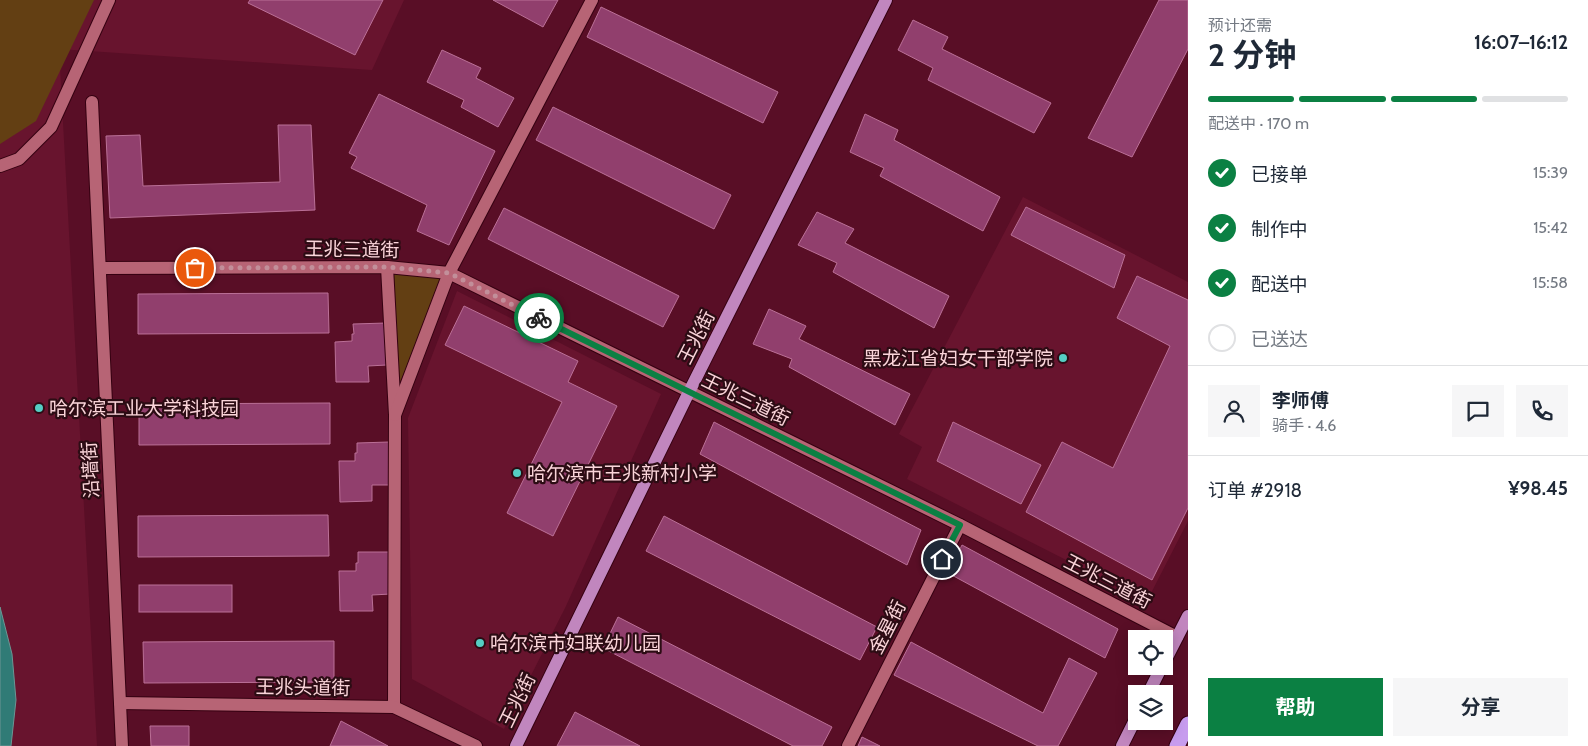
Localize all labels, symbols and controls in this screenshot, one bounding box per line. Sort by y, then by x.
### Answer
text: 预计还需 [1208,16,1272,35]
text: 16:07–16:12 [1474,31,1568,54]
text: 2 分钟 [1208,35,1296,74]
text: 配送中 · 170 m [1208,114,1309,133]
icon: check [1208,159,1236,187]
text: 已接单 [1251,163,1308,186]
text: 15:39 [1533,163,1568,182]
icon: check [1208,214,1236,242]
text: 制作中 [1251,218,1308,241]
text: 15:42 [1533,218,1568,237]
street label: 王兆三道街 [304,237,400,262]
pin [174,247,216,289]
icon: bag [181,254,209,282]
icon: check [1208,269,1236,297]
text: 配送中 [1251,273,1308,296]
text: 15:58 [1532,273,1568,292]
courier [514,293,564,343]
icon: bike [525,304,553,332]
street label: 王兆街 [673,307,720,368]
text: 已送达 [1251,328,1308,351]
place label: 黑龙江省妇女干部学院 [863,347,1053,370]
marker: 黑龙江省妇女干部学院 [1057,352,1069,364]
street label: 王兆三道街 [698,368,794,431]
button: person [1208,385,1260,437]
button: chat [1452,385,1504,437]
button: phone [1516,385,1568,437]
text: 李师傅 [1272,389,1329,412]
place label: 哈尔滨工业大学科技园 [49,397,239,420]
marker: 哈尔滨工业大学科技园 [33,402,45,414]
text: 骑手 · 4.6 [1272,416,1336,435]
street label: 沿墙街 [78,441,103,499]
place label: 哈尔滨市王兆新村小学 [527,462,717,485]
marker: 哈尔滨市王兆新村小学 [511,467,523,479]
text: ¥98.45 [1508,477,1568,500]
text: 订单 #2918 [1208,479,1302,502]
pin [921,538,963,580]
icon: home [928,545,956,573]
street label: 王兆三道街 [1060,550,1155,613]
street label: 金星街 [864,597,911,658]
map controls [1128,630,1173,730]
button: locate [1128,630,1173,675]
place label: 哈尔滨市妇联幼儿园 [490,632,661,655]
marker: 哈尔滨市妇联幼儿园 [474,637,486,649]
street label: 王兆街 [495,670,540,731]
street label: 王兆头道街 [255,675,351,700]
button: 帮助 [1208,678,1383,736]
button: 分享 [1393,678,1568,736]
button: layers [1128,685,1173,730]

